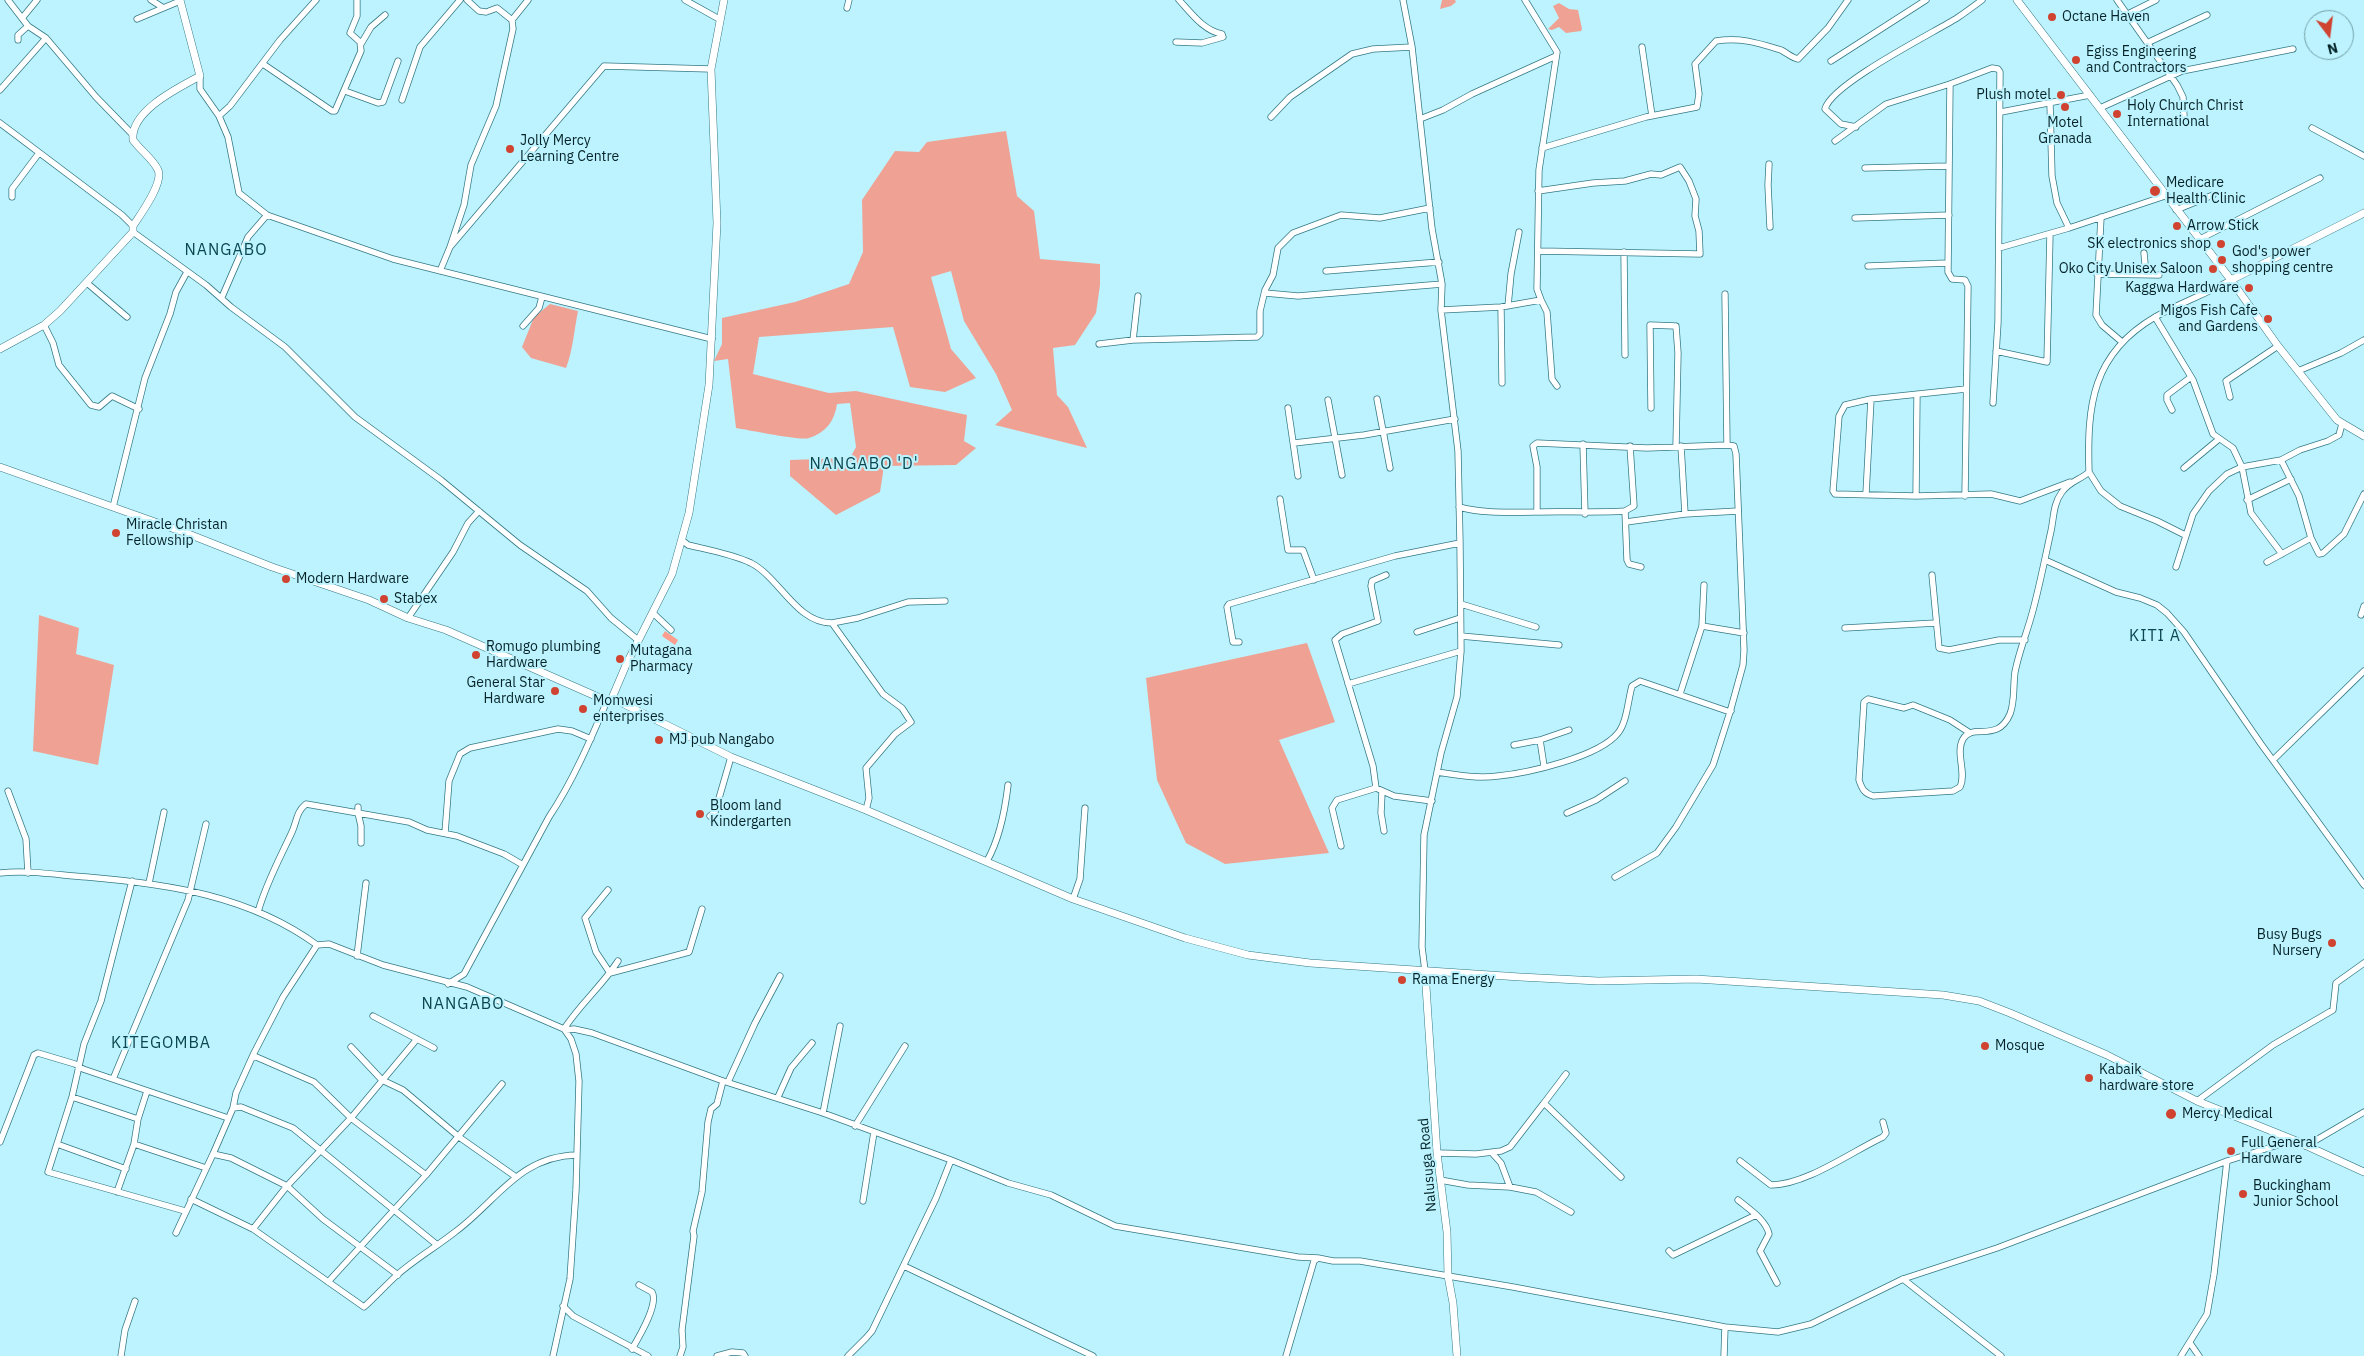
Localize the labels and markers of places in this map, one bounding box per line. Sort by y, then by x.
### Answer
place label: Octane Haven [2062,9,2150,25]
marker: Octane Haven [2046,11,2058,23]
place label: Egiss Engineering and Contractors [2086,44,2196,76]
marker: Egiss Engineering and Contractors [2070,54,2082,66]
place label: Plush motel [1976,87,2051,103]
marker: Plush motel [2055,89,2067,101]
place label: Holy Church Christ International [2127,98,2244,130]
marker: Motel Granada [2059,101,2071,113]
marker: Holy Church Christ International [2111,108,2123,120]
place label: Motel Granada [2038,115,2092,148]
place label: Jolly Mercy Learning Centre [520,133,619,166]
marker: Jolly Mercy Learning Centre [504,143,516,155]
place label: Medicare Health Clinic [2166,175,2245,208]
marker: Medicare Health Clinic [2148,184,2162,198]
place label: Arrow Stick [2187,218,2259,234]
marker: Arrow Stick [2171,220,2183,232]
place label: SK electronics shop [2087,236,2211,252]
marker: SK electronics shop [2215,238,2227,250]
place label: God's power shopping centre [2232,244,2333,276]
marker: God's power shopping centre [2216,254,2228,266]
place label: Oko City Unisex Saloon [2059,261,2203,277]
marker: Oko City Unisex Saloon [2207,263,2219,275]
place label: Kaggwa Hardware [2125,280,2239,296]
marker: Kaggwa Hardware [2243,282,2255,294]
place label: Migos Fish Cafe and Gardens [2160,303,2258,336]
marker: Migos Fish Cafe and Gardens [2262,313,2274,325]
place label: Miracle Christan Fellowship [126,517,228,550]
marker: Miracle Christan Fellowship [110,527,122,539]
place label: Modern Hardware [296,571,409,587]
marker: Modern Hardware [280,573,292,585]
place label: Stabex [394,591,437,607]
marker: Stabex [378,593,390,605]
place label: Romugo plumbing Hardware [486,639,600,672]
place label: Mutagana Pharmacy [630,643,693,676]
marker: Romugo plumbing Hardware [470,649,482,661]
marker: Mutagana Pharmacy [614,653,626,665]
place label: General Star Hardware [467,675,545,708]
marker: General Star Hardware [549,685,561,697]
place label: Momwesi enterprises [593,693,664,726]
marker: Momwesi enterprises [577,703,589,715]
place label: MJ pub Nangabo [669,732,774,748]
marker: MJ pub Nangabo [653,734,665,746]
place label: Bloom land Kindergarten [710,798,791,830]
marker: Bloom land Kindergarten [694,808,706,820]
place label: Busy Bugs Nursery [2257,927,2322,960]
marker: Busy Bugs Nursery [2326,937,2338,949]
place label: Rama Energy [1412,972,1494,988]
marker: Rama Energy [1396,974,1408,986]
place label: Mosque [1995,1038,2045,1054]
marker: Mosque [1979,1040,1991,1052]
place label: Kabaik hardware store [2099,1062,2194,1094]
marker: Kabaik hardware store [2083,1072,2095,1084]
place label: Mercy Medical [2182,1106,2272,1122]
marker: Mercy Medical [2164,1107,2178,1121]
place label: Full General Hardware [2241,1135,2317,1168]
marker: Full General Hardware [2225,1145,2237,1157]
place label: Buckingham Junior School [2253,1178,2338,1210]
marker: Buckingham Junior School [2237,1188,2249,1200]

